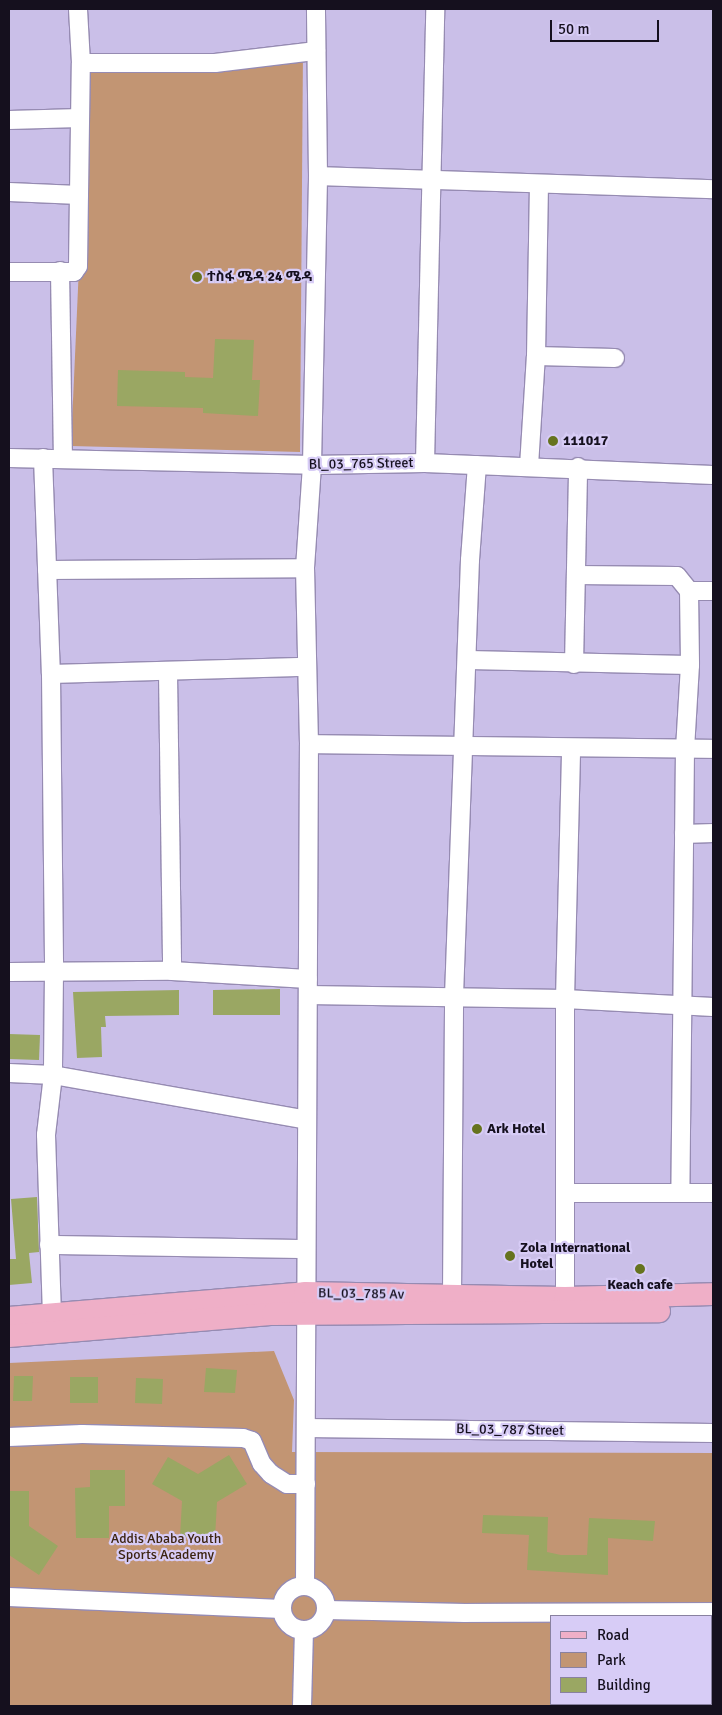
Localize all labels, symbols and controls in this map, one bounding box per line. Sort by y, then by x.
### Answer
scale bar [552,10,661,42]
text: 50 m [558,20,589,38]
place label: ተስፋ ሜዳ 24 ሜዳ [207,269,313,285]
marker: ተስፋ ሜዳ 24 ሜዳ [191,271,203,283]
place label: 111017 [563,433,608,449]
marker: 111017 [547,435,559,447]
street label: Bl_03_765 Street [308,455,414,473]
place label: Ark Hotel [487,1121,545,1137]
marker: Ark Hotel [471,1123,483,1135]
place label: Zola International Hotel [520,1240,630,1272]
marker: Zola International Hotel [504,1250,516,1262]
marker: Keach cafe [634,1263,646,1275]
place label: Keach cafe [607,1277,673,1293]
street label: BL_03_785 Av [318,1285,404,1303]
street label: BL_03_787 Street [456,1421,564,1439]
park label: Addis Ababa Youth Sports Academy [111,1531,221,1564]
legend [550,1615,712,1705]
text: Road [597,1626,629,1644]
text: Park [597,1651,626,1669]
text: Building [597,1676,651,1694]

